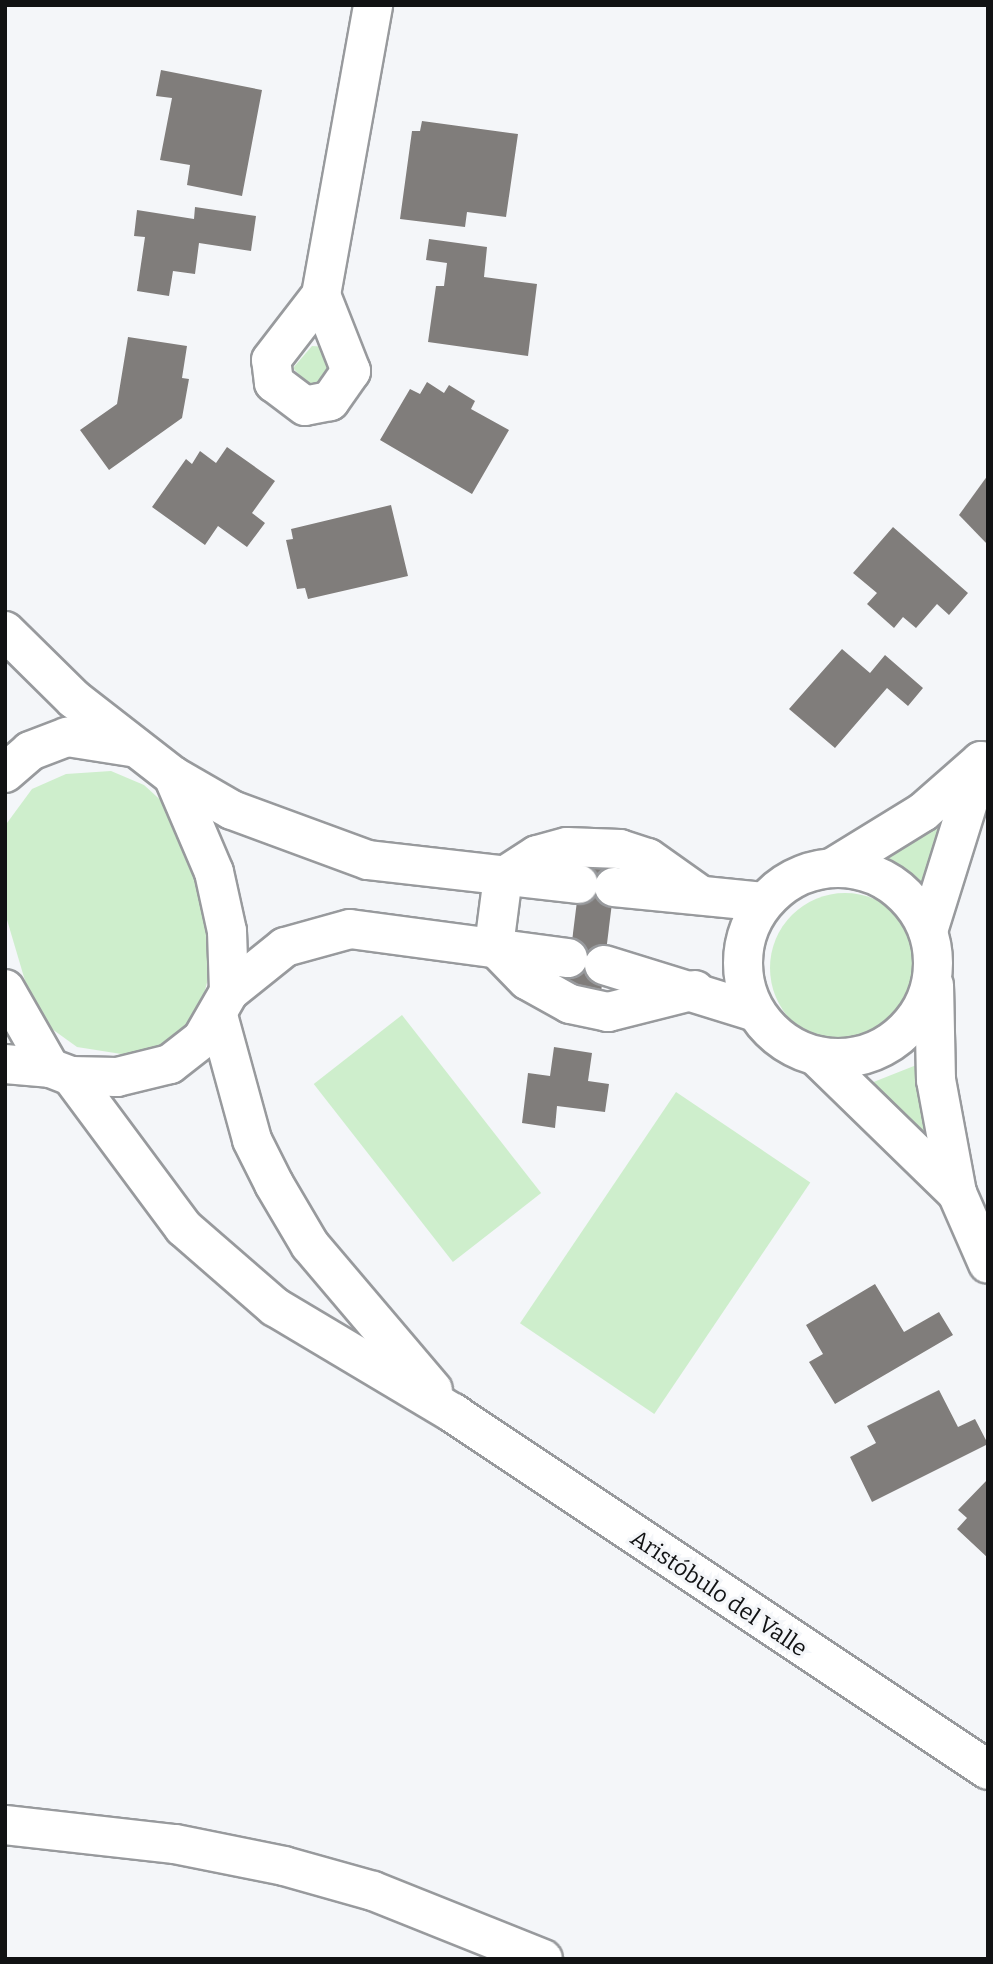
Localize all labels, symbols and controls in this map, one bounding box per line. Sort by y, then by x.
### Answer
street label: Aristóbulo del Valle [626,1524,812,1662]

